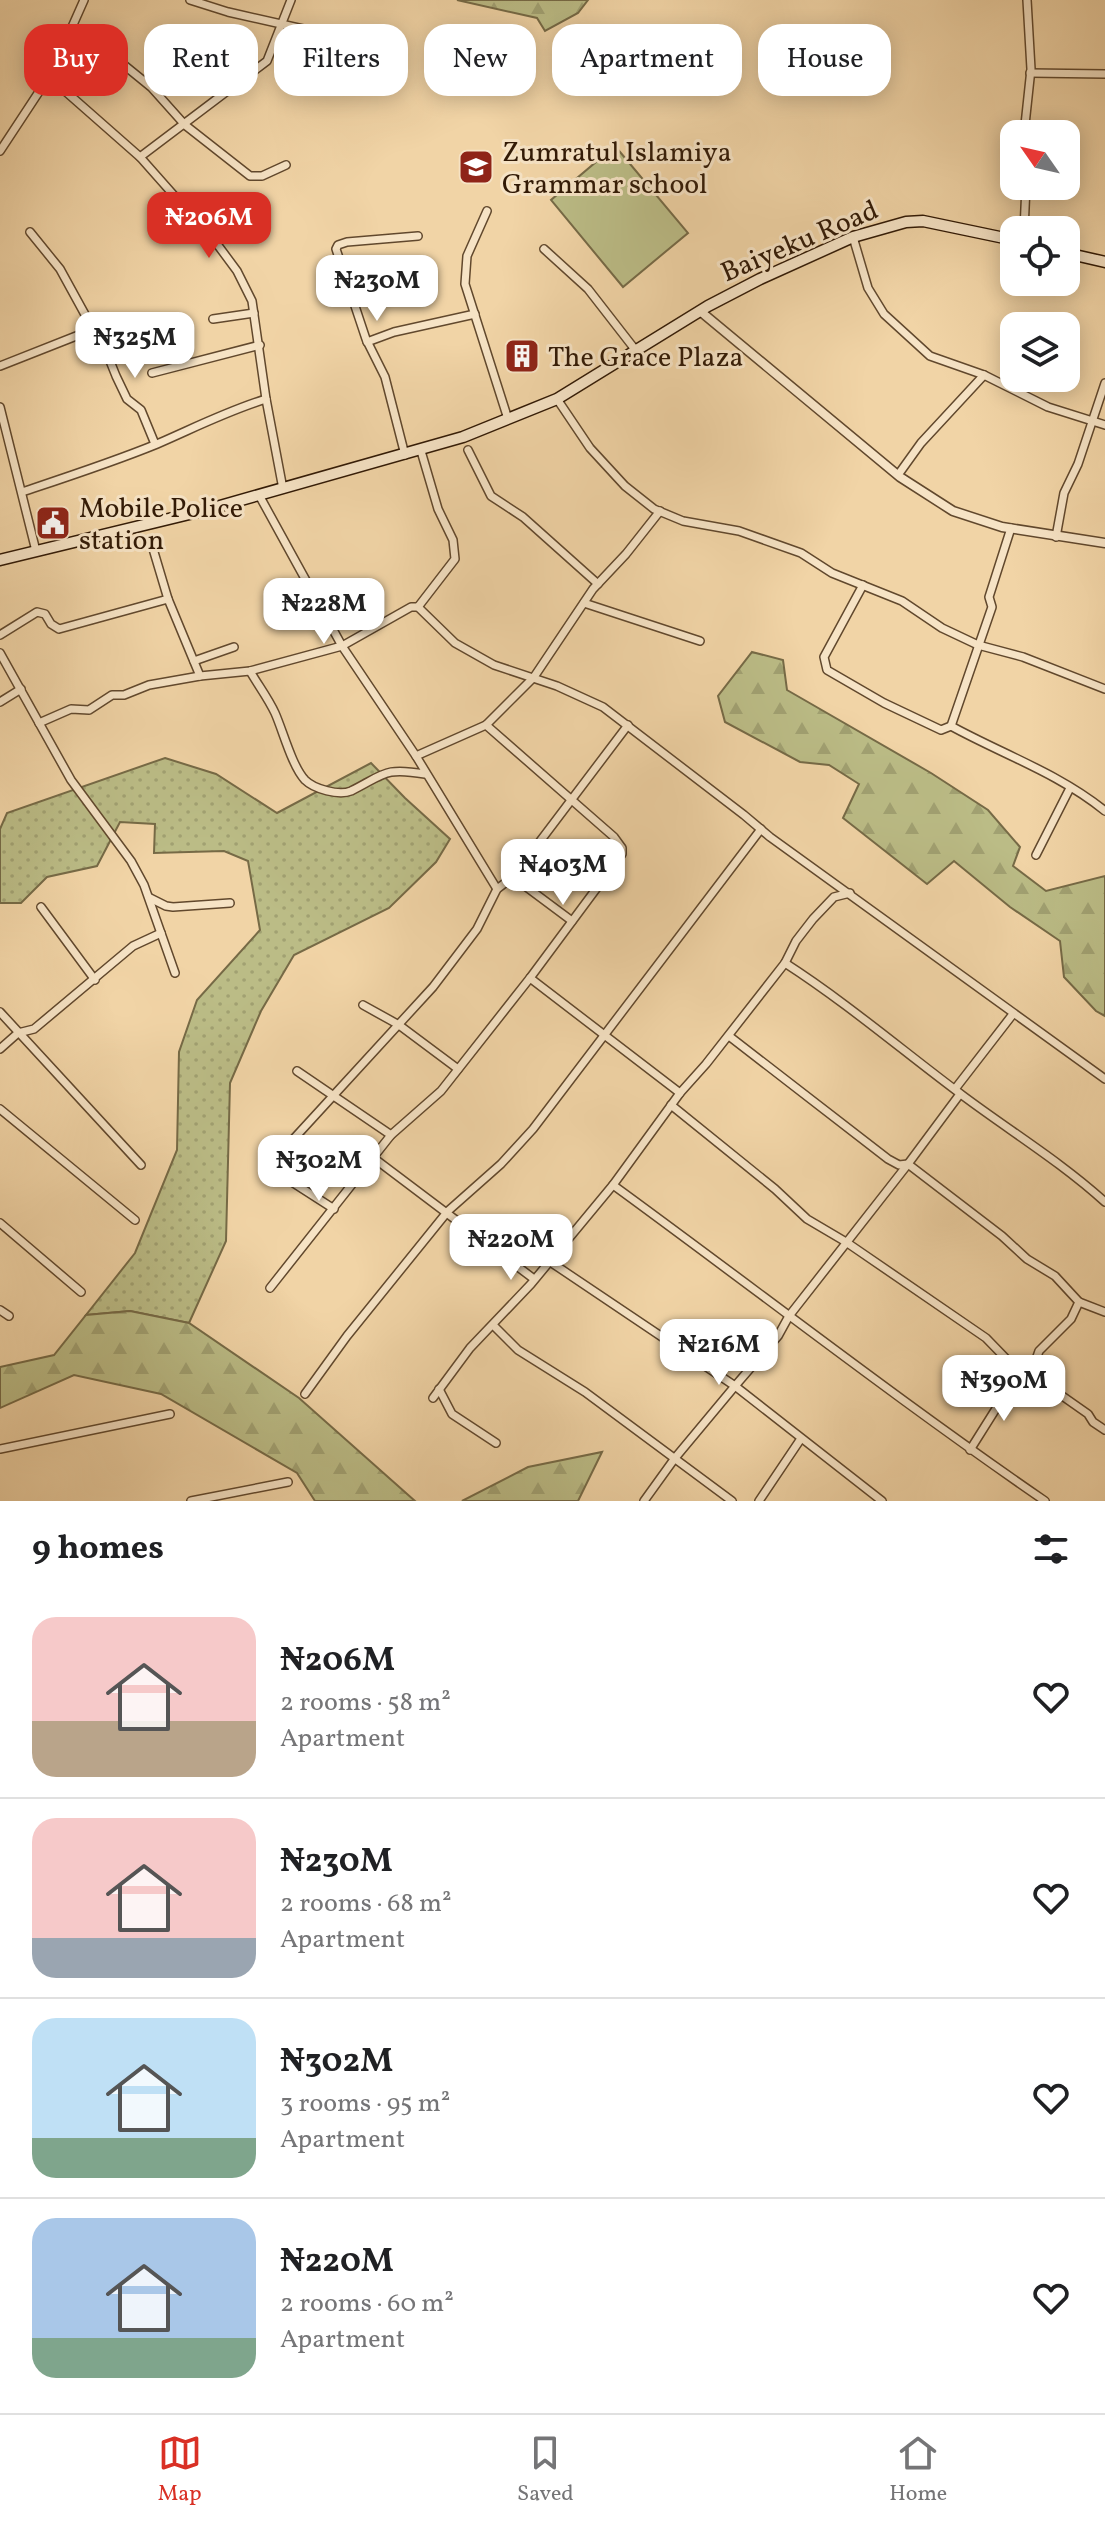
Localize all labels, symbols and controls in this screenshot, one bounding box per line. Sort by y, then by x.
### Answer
chip: Buy [24,24,128,96]
chip: Rent [144,24,258,96]
chip: Filters [274,24,408,96]
chip: New [424,24,536,96]
chip: Apartment [552,24,742,96]
chip: House [758,24,891,96]
north arrow [1000,120,1080,200]
map controls [1000,120,1080,392]
place label: Zumratul Islamiya Grammar school [502,134,732,205]
school or university icon: Zumratul Islamiya Grammar school [457,148,495,186]
pin: ₦206M [153,192,265,260]
street label: Baiyeku Road [715,192,885,293]
text: ₦206M [165,200,253,236]
button: locate [1000,216,1080,296]
pin: ₦230M [321,255,433,323]
text: ₦230M [334,263,420,299]
pin: ₦325M [79,312,191,380]
button: layers [1000,312,1080,392]
text: ₦325M [93,320,177,356]
building icon: The Grace Plaza [503,337,541,375]
place label: The Grace Plaza [548,339,743,378]
place label: Mobile Police station [79,490,243,561]
public building icon: Mobile Police station [34,504,72,542]
pin: ₦228M [268,578,380,646]
text: ₦228M [281,586,367,622]
pin: ₦403M [507,839,619,907]
text: ₦403M [519,847,607,883]
pin: ₦302M [263,1135,375,1203]
text: ₦302M [276,1143,362,1179]
pin: ₦220M [455,1214,567,1282]
text: ₦220M [468,1222,554,1258]
pin: ₦216M [663,1319,775,1387]
text: ₦216M [678,1327,760,1363]
pin: ₦390M [948,1355,1060,1423]
text: ₦390M [960,1363,1048,1399]
text: 9 homes [32,1526,164,1573]
icon: filters [1029,1527,1073,1571]
text: ₦206M [280,1638,395,1685]
icon: home [96,1649,192,1745]
icon: heart [1029,1675,1073,1719]
text: 2 rooms · 58 m² [280,1685,451,1721]
text: Apartment [280,1721,405,1757]
text: ₦230M [280,1839,392,1886]
icon: home [96,1850,192,1946]
icon: heart [1029,1876,1073,1920]
text: 2 rooms · 68 m² [280,1886,452,1922]
text: Apartment [280,1922,405,1958]
text: ₦302M [280,2039,393,2086]
icon: home [96,2050,192,2146]
icon: heart [1029,2076,1073,2120]
text: 3 rooms · 95 m² [280,2086,450,2122]
text: Apartment [280,2122,405,2158]
text: ₦220M [280,2239,394,2286]
icon: home [96,2250,192,2346]
icon: heart [1029,2276,1073,2320]
text: 2 rooms · 60 m² [280,2286,454,2322]
text: Apartment [280,2322,405,2358]
tab: Map [158,2431,202,2510]
tab: Saved [517,2431,574,2510]
tab: Home [889,2431,947,2510]

